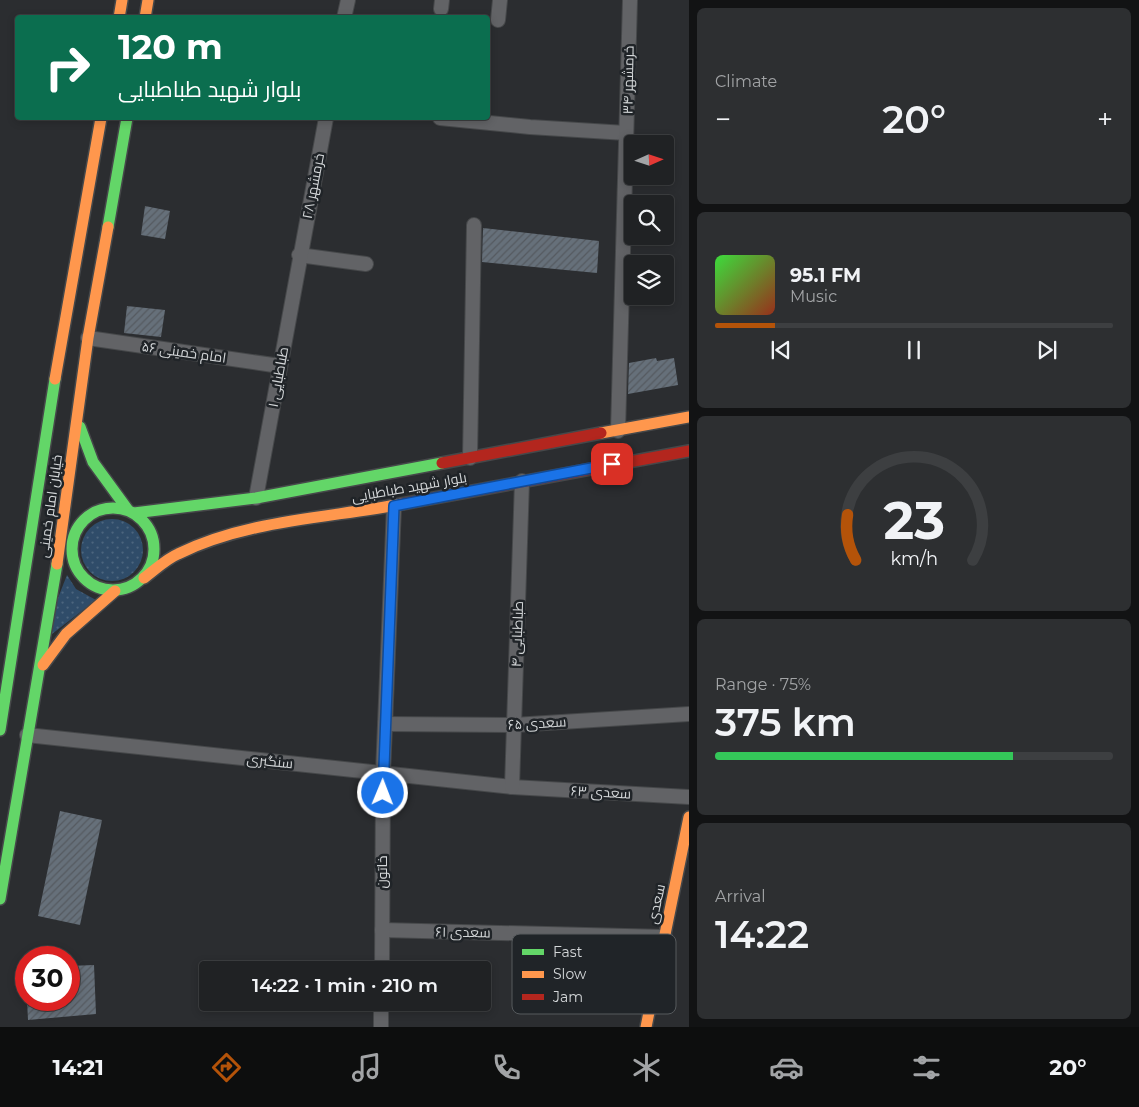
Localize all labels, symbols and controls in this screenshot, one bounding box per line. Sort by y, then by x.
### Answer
text: 120 m [118,25,223,68]
icon: right [35,35,100,100]
street label: خرمشهر ۳۴ [618,45,638,115]
text: Climate [715,72,777,91]
text: بلوار شهید طباطبایی [118,76,301,103]
text: 20° [882,96,946,143]
text: − [715,102,731,136]
text: + [1097,102,1113,136]
north arrow [624,135,674,185]
map controls [624,135,674,305]
street label: خرمشهر ۲۸ [298,152,328,220]
button: search [624,195,674,245]
button: layers [624,255,674,305]
text: 95.1 FM [790,264,861,287]
text: Music [790,287,837,306]
icon: previous [767,336,795,364]
icon: pause [900,336,928,364]
icon: next [1033,336,1061,364]
street label: امام خمینی ۵۶ [140,337,227,368]
street label: طباطبایی ۱ [264,345,292,409]
pin [591,443,633,485]
icon: arrive [598,450,626,478]
street label: خیابان امام خمینی [34,453,67,559]
street label: بلوار شهید طباطبایی [350,468,468,506]
text: 23 [883,489,945,552]
text: km/h [890,548,938,569]
street label: طباطبایی ۴ [507,601,527,667]
text: Range · 75% [715,675,811,694]
text: 375 km [715,699,856,746]
street label: سعدی ۶۵ [507,712,567,734]
street label: سنگبری [246,750,294,772]
position arrow [356,766,408,818]
street label: سعدی ۶۳ [570,781,632,803]
street label: خاتون [373,855,391,889]
street label: سعدی [643,882,669,926]
text: Arrival [715,887,765,906]
text: 14:22 [715,911,809,958]
street label: سعدی ۶۱ [435,923,491,941]
legend [512,934,676,1014]
text: Fast [553,943,583,961]
speed limit sign: 30 [15,946,80,1011]
text: Slow [553,965,587,983]
text: 14:22 · 1 min · 210 m [252,974,438,997]
text: Jam [552,988,583,1006]
icon: directions [209,1050,244,1085]
icon: music [349,1050,384,1085]
icon: phone [489,1050,524,1085]
icon: climate [629,1050,664,1085]
icon: car [769,1050,804,1085]
icon: filters [909,1050,944,1085]
text: 14:21 [53,1054,104,1081]
text: 20° [1049,1054,1086,1081]

